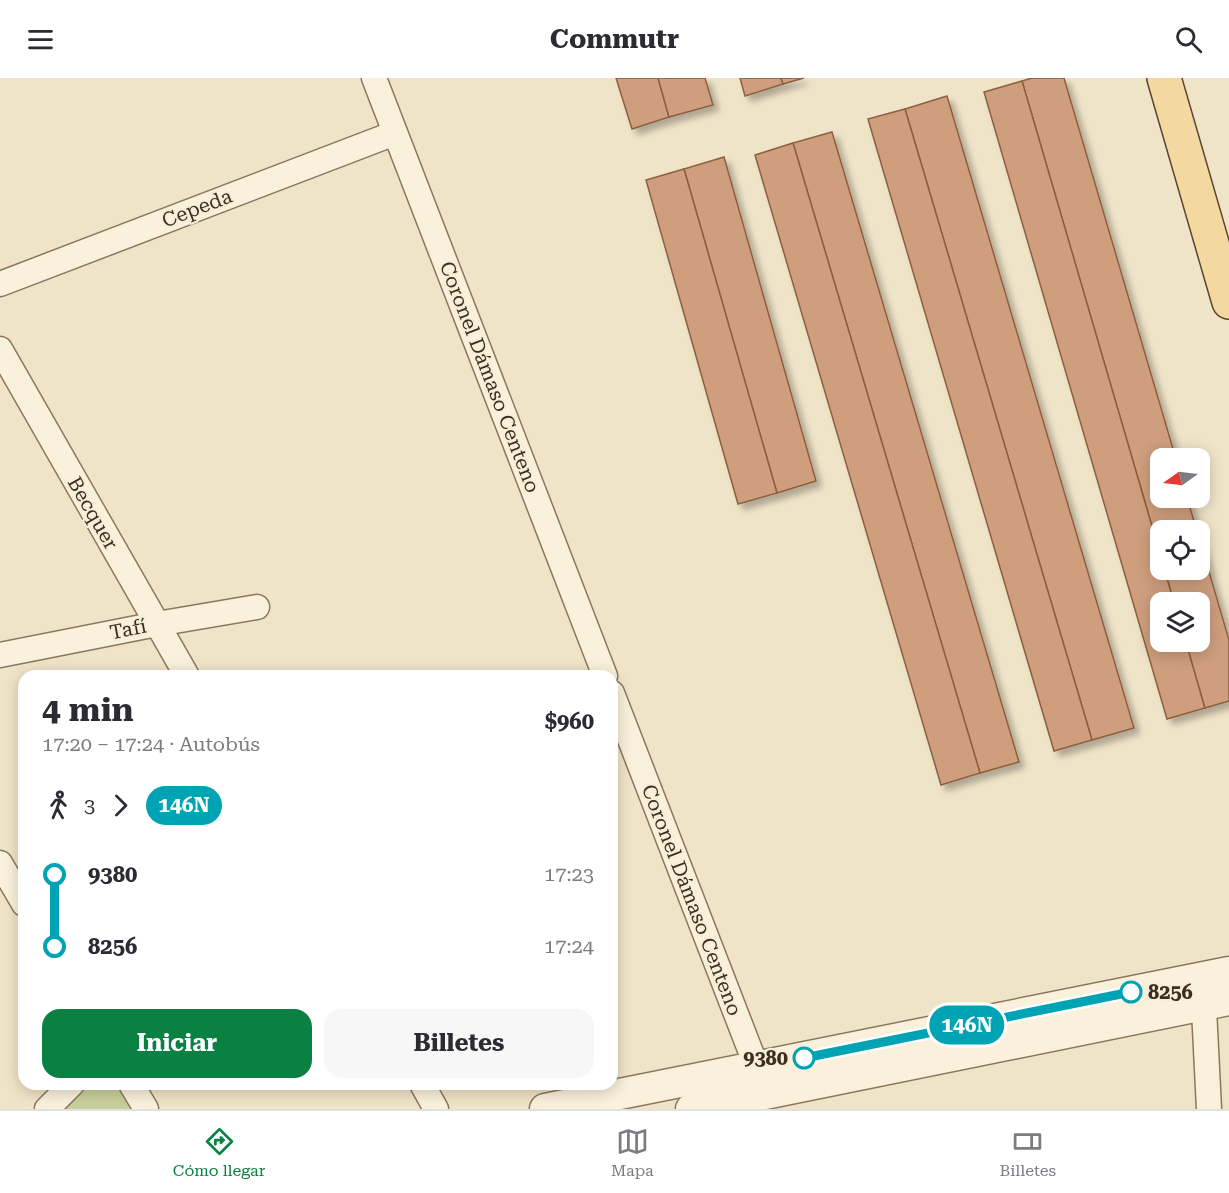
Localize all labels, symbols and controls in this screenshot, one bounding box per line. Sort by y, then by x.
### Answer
icon: menu [24,23,57,56]
text: Commutr [550,23,679,55]
icon: search [1172,23,1205,56]
street label: Cepeda [159,184,236,232]
street label: Coronel Dámaso Centeno [435,258,545,496]
north arrow [1150,448,1210,508]
map controls [1150,448,1210,652]
street label: Becquer [63,472,123,554]
button: locate [1150,520,1210,580]
button: layers [1150,592,1210,652]
street label: Tafí [108,614,148,644]
text: 4 min [42,690,134,729]
text: $960 [545,709,594,734]
text: 17:20 – 17:24 · Autobús [42,732,260,756]
street label: Coronel Dámaso Centeno [637,781,747,1019]
icon: walk [42,789,75,822]
icon: forward [104,789,137,822]
text: 3 [84,793,95,817]
text: 146N [158,793,210,817]
text: 9380 [88,862,137,887]
text: 17:23 [544,862,594,886]
text: 8256 [88,934,137,959]
text: 17:24 [544,934,594,958]
place label: 8256 [1148,980,1193,1004]
marker: 8256 [1120,981,1142,1003]
line badge: 146N [925,1006,1009,1044]
button: Iniciar [42,1009,312,1078]
button: Billetes [324,1009,594,1078]
text: 146N [941,1013,993,1037]
place label: 9380 [743,1046,788,1070]
marker: 9380 [793,1047,815,1069]
tab: Cómo llegar [173,1125,265,1180]
tab: Mapa [611,1125,654,1180]
tab: Billetes [999,1125,1056,1180]

